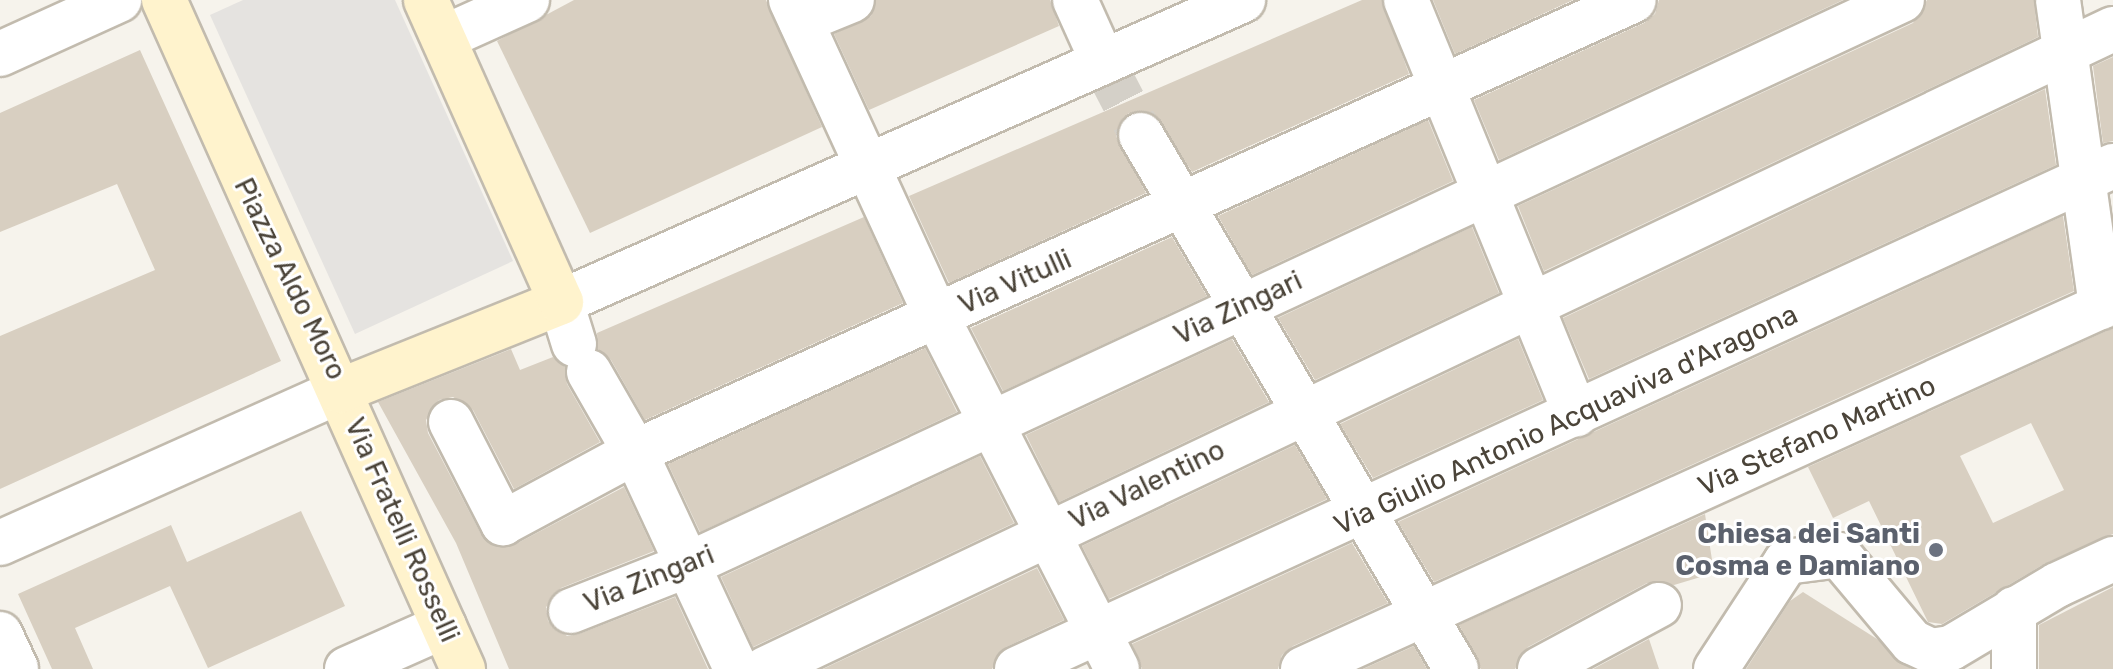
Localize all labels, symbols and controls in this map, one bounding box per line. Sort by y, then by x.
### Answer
street label: Piazza Aldo Moro [226,172,354,386]
street label: Via Vitulli [953,242,1077,322]
street label: Via Zingari [1169,264,1307,352]
street label: Via Giulio Antonio Acquaviva d'Aragona [1328,297,1804,543]
street label: Via Stefano Martino [1693,369,1941,503]
street label: Via Fratelli Rosselli [337,413,467,647]
street label: Via Valentino [1063,433,1231,537]
place label: Chiesa dei Santi Cosma e Damiano [1675,517,1920,583]
street label: Via Zingari [579,538,719,620]
marker: Chiesa dei Santi Cosma e Damiano [1927,541,1945,559]

